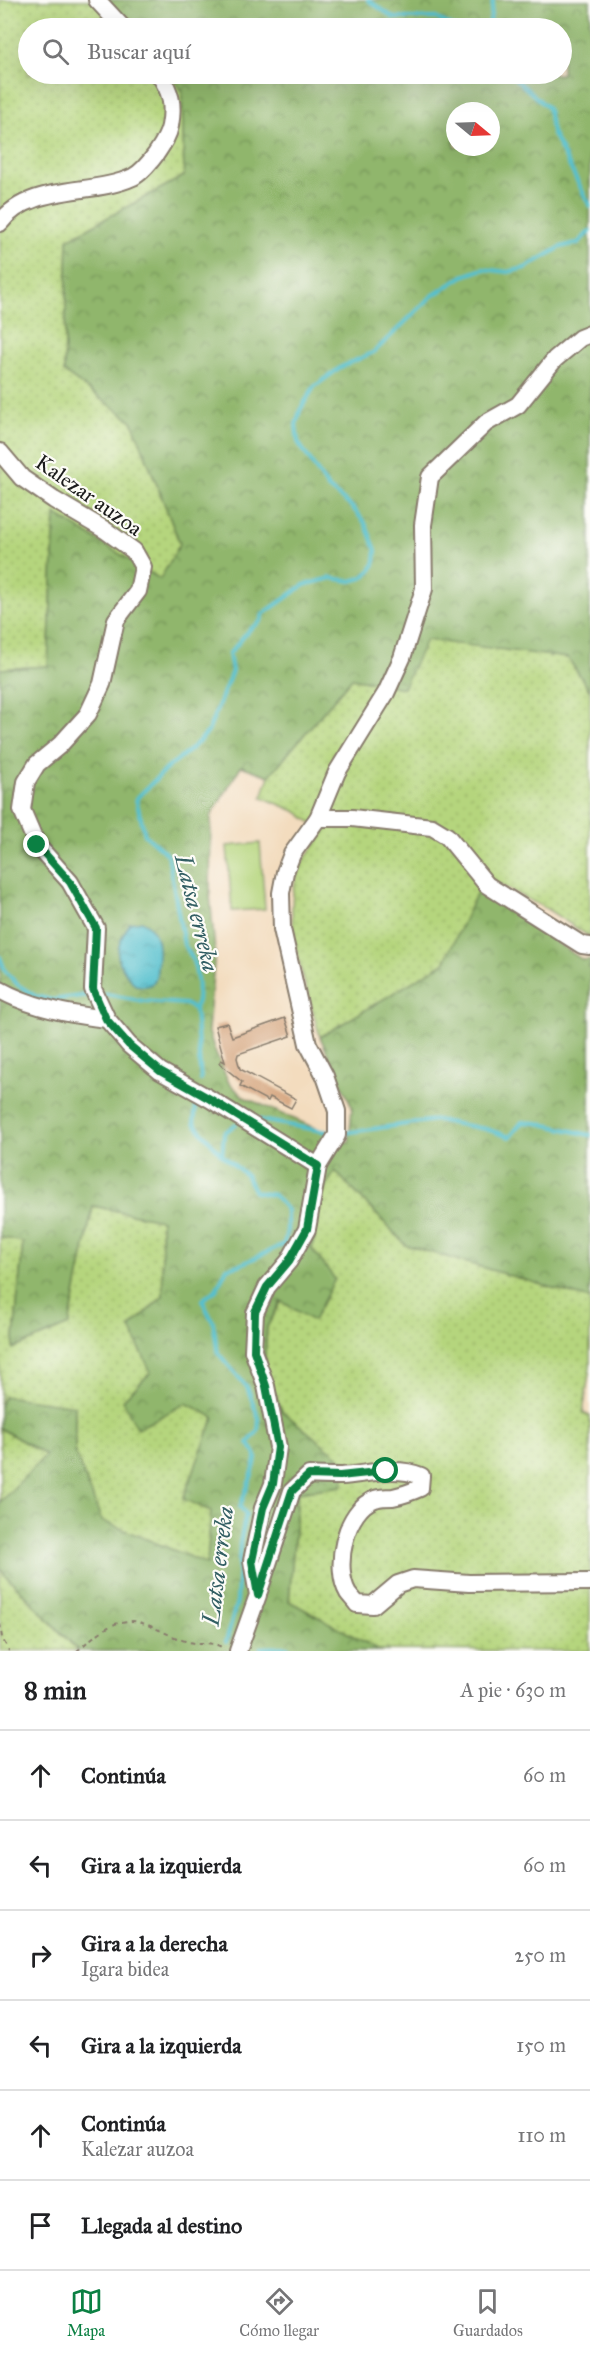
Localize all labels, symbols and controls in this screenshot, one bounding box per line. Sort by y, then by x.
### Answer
search box [18,18,572,84]
icon: search [39,35,72,68]
text: Buscar aquí [87,38,190,65]
north arrow [446,102,500,156]
street label: Kalezar auzoa [30,448,148,542]
route end [23,831,49,857]
water label: Latsa erreka [168,850,226,975]
route start [372,1457,398,1483]
water label: Latsa erreka [196,1505,240,1628]
text: 8 min [24,1674,87,1706]
text: A pie · 630 m [460,1678,566,1702]
icon: ahead [24,1759,57,1792]
text: Continúa [81,1762,166,1789]
text: 60 m [523,1763,566,1787]
icon: left [24,1849,57,1882]
text: Gira a la izquierda [81,1852,242,1879]
text: 60 m [523,1853,566,1877]
text: Gira a la derecha [81,1930,228,1957]
icon: right [24,1939,57,1972]
text: 250 m [514,1943,566,1967]
text: Igara bidea [81,1957,169,1981]
icon: left [24,2029,57,2062]
text: Gira a la izquierda [81,2032,242,2059]
text: 150 m [516,2033,566,2057]
text: Continúa [81,2110,166,2137]
icon: ahead [24,2119,57,2152]
text: 110 m [518,2123,566,2147]
text: Kalezar auzoa [81,2137,194,2161]
icon: arrive [24,2209,57,2242]
text: Llegada al destino [81,2212,242,2239]
tab: Mapa [67,2285,105,2340]
tab: Cómo llegar [239,2285,319,2340]
tab: Guardados [453,2285,523,2340]

